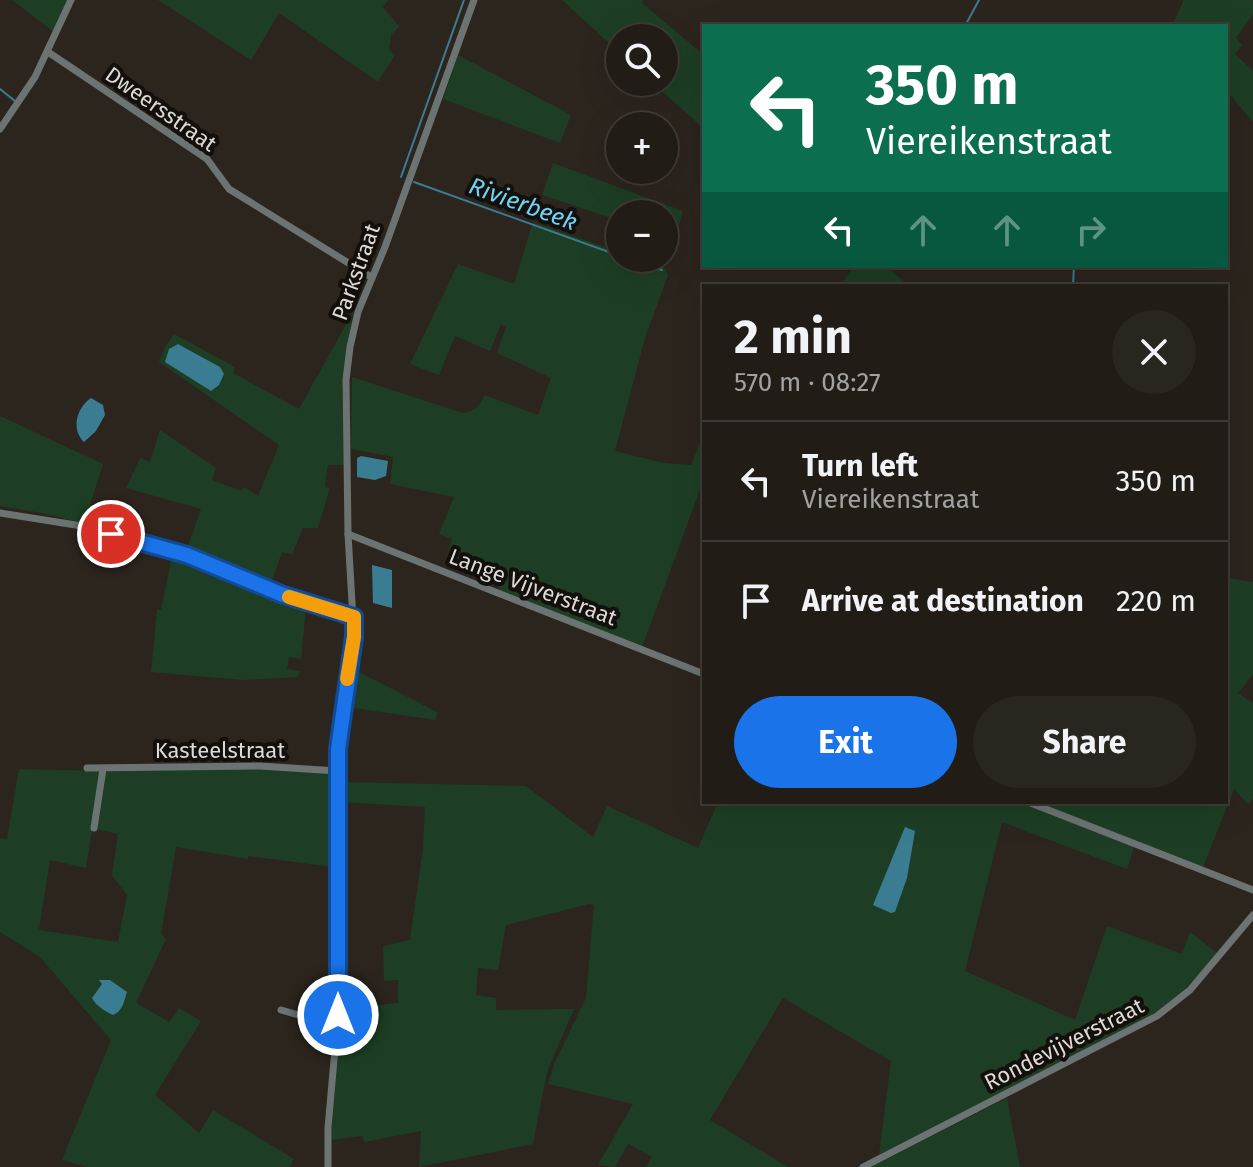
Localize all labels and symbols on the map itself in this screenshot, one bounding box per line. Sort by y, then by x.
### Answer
street label: Dweersstraat [100,61,222,157]
water label: Rivierbeek [465,172,581,236]
street label: Parkstraat [326,220,386,324]
pin [77,500,145,568]
street label: Lange Vijverstraat [445,543,621,631]
street label: Kasteelstraat [155,737,285,764]
position arrow [296,973,380,1057]
street label: Rondevijverstraat [980,992,1148,1096]

